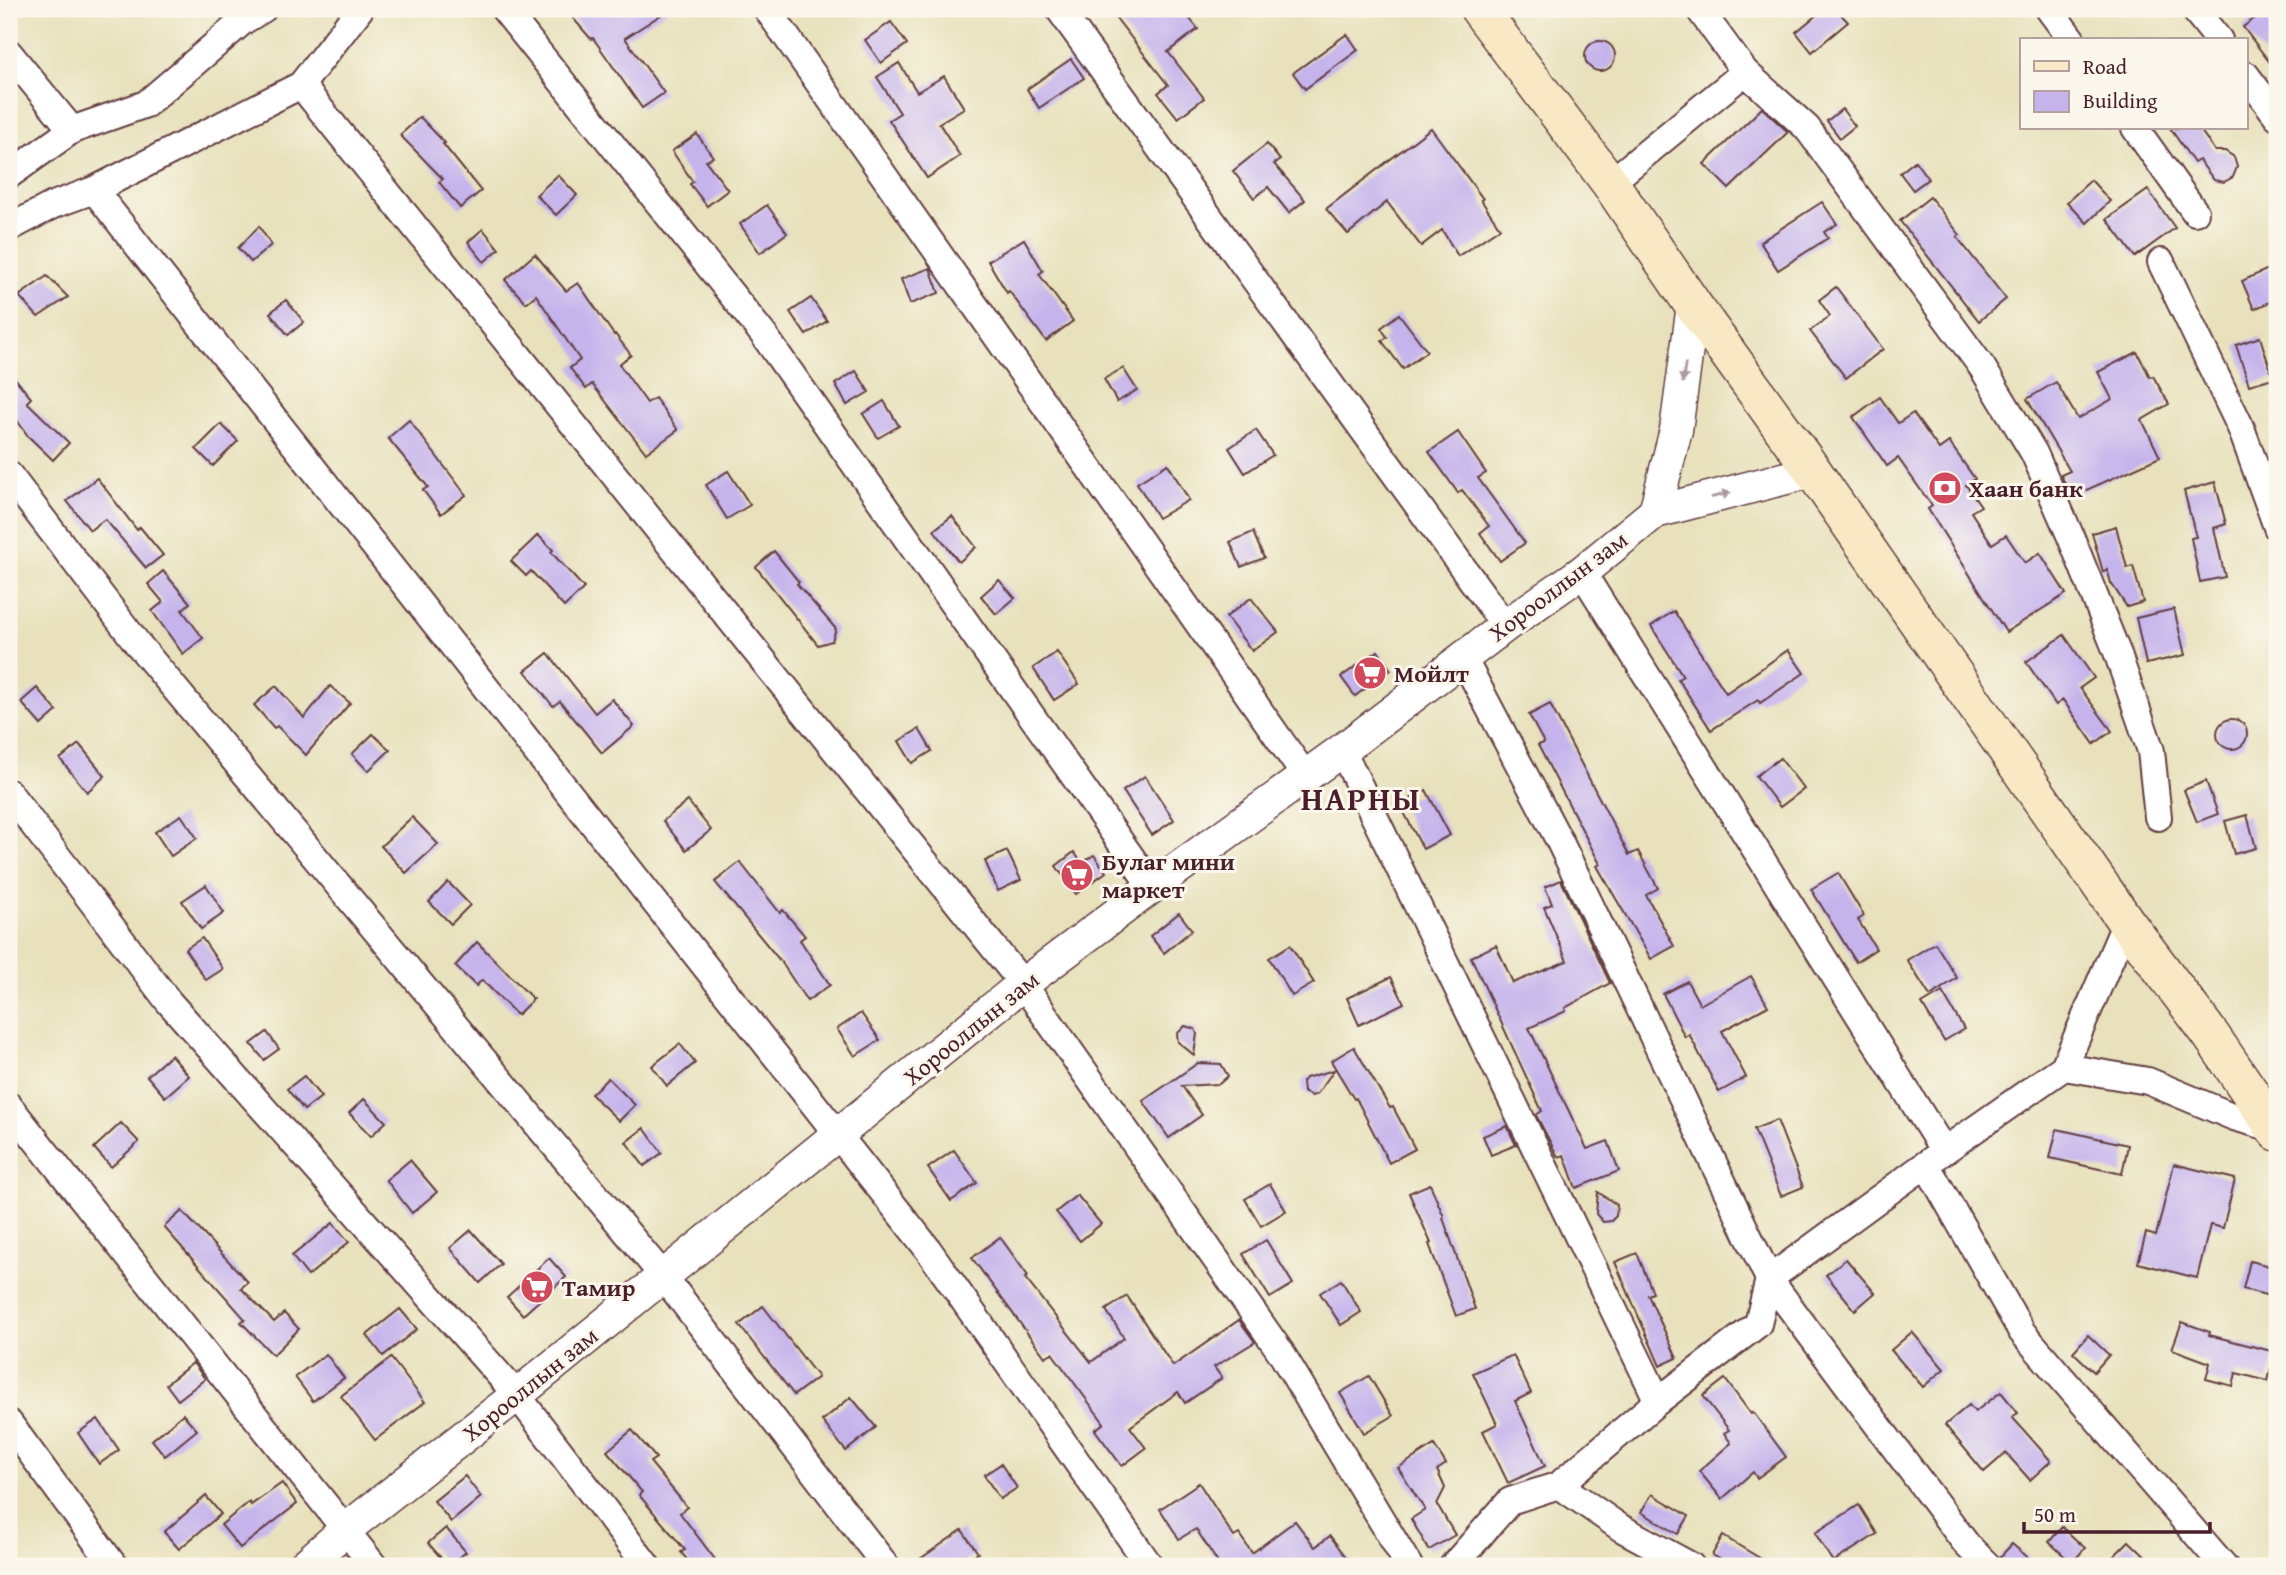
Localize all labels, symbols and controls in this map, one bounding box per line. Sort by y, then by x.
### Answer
legend [2020,38,2248,130]
text: Road [2083,51,2128,82]
text: Building [2083,85,2158,116]
one-way arrow [1678,362,1689,384]
bank icon: Хаан банк [1926,469,1964,507]
place label: Хаан банк [1969,471,2083,506]
one-way arrow [1711,489,1733,500]
street label: Хорооллын зам [1481,522,1635,650]
supermarket icon: Мойлт [1351,654,1389,692]
place label: Мойлт [1394,656,1469,691]
district label: НАРНЫ [1301,775,1421,822]
place label: Булаг мини маркет [1102,844,1235,907]
supermarket icon: Булаг мини маркет [1058,856,1096,894]
street label: Хорооллын зам [895,962,1047,1094]
supermarket icon: Тамир [518,1268,556,1306]
place label: Тамир [562,1270,635,1305]
street label: Хорооллын зам [454,1318,606,1450]
scale bar [2024,1491,2209,1535]
text: 50 m [2034,1499,2076,1530]

